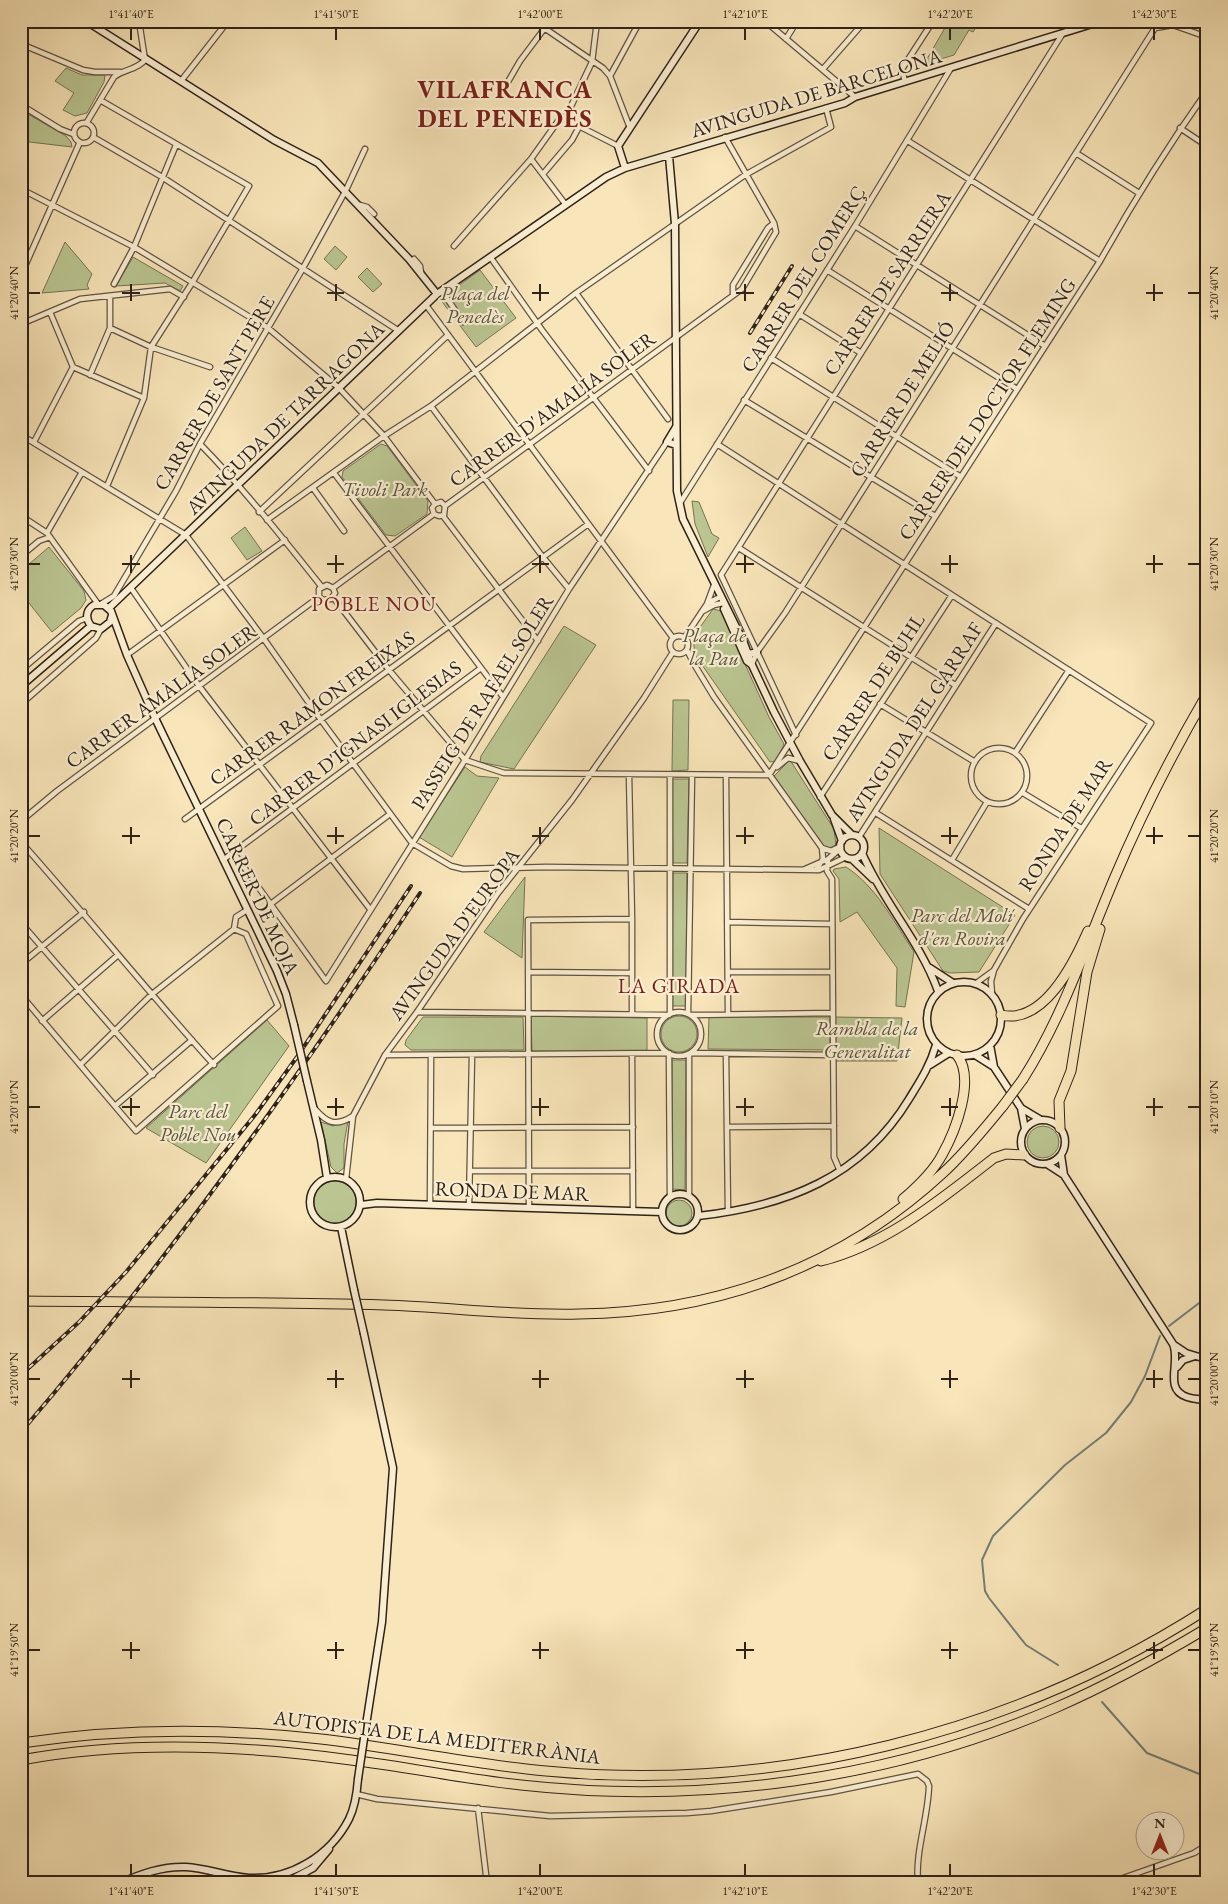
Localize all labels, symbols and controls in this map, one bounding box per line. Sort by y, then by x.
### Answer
text: 1°41'40"E [108,6,154,22]
text: 1°41'50"E [313,6,359,22]
text: 1°42'00"E [517,6,563,22]
text: 1°42'10"E [722,6,768,22]
text: 1°42'20"E [927,6,973,22]
text: 1°42'30"E [1131,6,1177,22]
street label: AVINGUDA DE BARCELONA [686,42,945,144]
district label: VILAFRANCA DEL PENEDÈS [417,73,593,134]
street label: CARRER DEL COMERÇ [735,181,871,377]
street label: CARRER DE SARRIERA [818,186,957,380]
text: 41°20'40"N [6,266,22,320]
text: 41°20'40"N [1206,266,1222,320]
street label: CARRER DEL DOCTOR FLEMING [892,273,1082,545]
park label: Plaça del Penedès [440,280,511,329]
street label: CARRER DE SANT PERE [148,291,280,495]
street label: AVINGUDA DE TARRAGONA [179,316,390,521]
street label: CARRER DE MELIÓ [843,316,961,482]
street label: CARRER D'AMALIA SOLER [444,325,661,493]
park label: Tivoli Park [342,476,428,502]
text: 41°20'30"N [6,537,22,591]
text: 41°20'30"N [1206,537,1222,591]
street label: PASSEIG DE RAFAEL SOLER [405,589,559,814]
district label: POBLE NOU [311,590,437,617]
street label: CARRER DE BUHL [816,608,931,766]
street label: CARRER AMÀLIA SOLER [60,617,262,774]
street label: AVINGUDA DEL GARRAF [839,617,988,827]
park label: Plaça de la Pau [682,622,746,671]
street label: CARRER RAMON FREIXAS [204,625,420,791]
street label: CARRER D'IGNASI IGLESIAS [243,654,467,832]
street label: RONDA DE MAR [1012,752,1118,896]
text: 41°20'20"N [6,809,22,863]
text: 41°20'20"N [1206,809,1222,863]
street label: CARRER DE MOJA [210,813,306,979]
street label: AVINGUDA D'EUROPA [382,843,525,1026]
park label: Parc del Molí d'en Rovira [911,902,1015,951]
district label: LA GIRADA [618,972,740,999]
park label: Rambla de la Generalitat [815,1015,919,1064]
text: 41°20'10"N [6,1080,22,1134]
text: 41°20'10"N [1206,1080,1222,1134]
park label: Parc del Poble Nou [160,1098,236,1147]
street label: RONDA DE MAR [435,1175,590,1207]
text: 41°20'00"N [6,1352,22,1406]
text: 41°20'00"N [1206,1352,1222,1406]
text: 41°19'50"N [6,1623,22,1677]
text: 41°19'50"N [1206,1623,1222,1677]
street label: AUTOPISTA DE LA MEDITERRÀNIA [271,1704,602,1770]
north arrow [1136,1812,1186,1862]
text: N [1154,1814,1166,1832]
text: 1°41'40"E [108,1883,154,1899]
text: 1°41'50"E [313,1883,359,1899]
text: 1°42'00"E [517,1883,563,1899]
text: 1°42'10"E [722,1883,768,1899]
text: 1°42'20"E [927,1883,973,1899]
text: 1°42'30"E [1131,1883,1177,1899]

